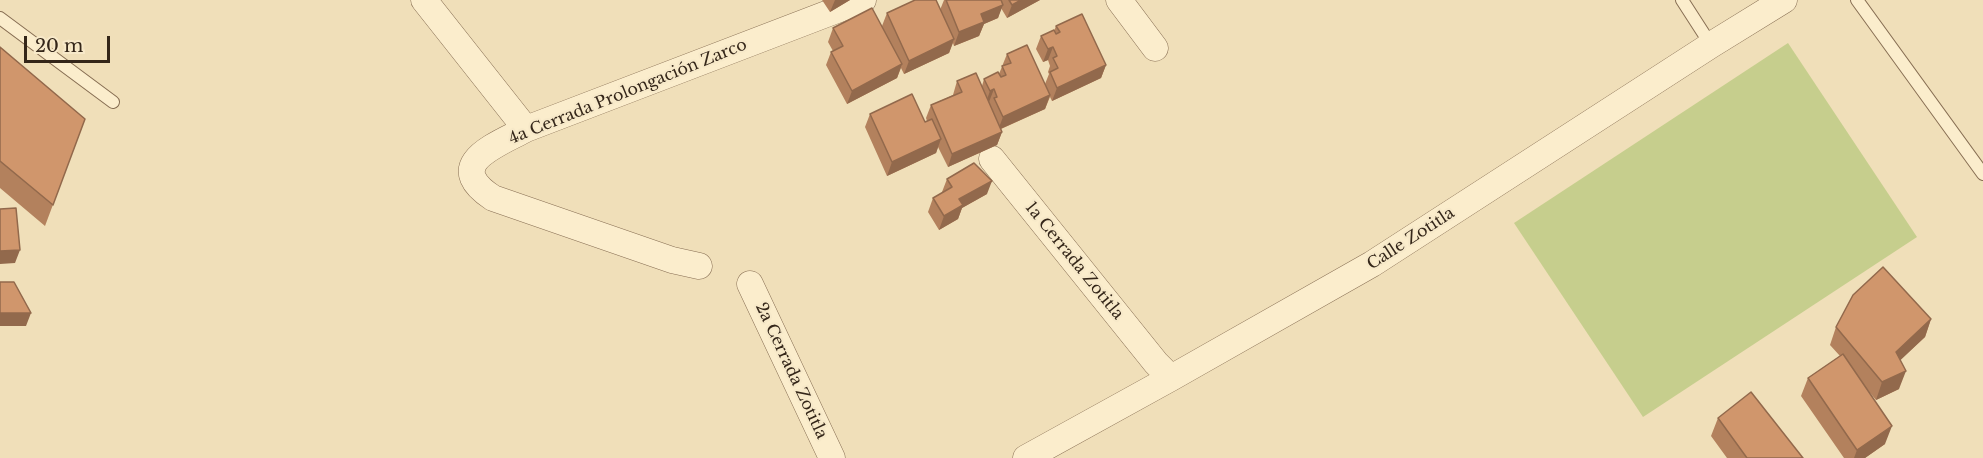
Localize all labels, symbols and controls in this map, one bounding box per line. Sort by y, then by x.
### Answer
scale bar [27,24,112,62]
text: 20 m [35,35,83,57]
street label: 4a Cerrada Prolongación Zarco [506,35,750,149]
street label: 1a Cerrada Zotitla [1021,198,1127,324]
street label: Calle Zotitla [1364,204,1458,274]
street label: 2a Cerrada Zotitla [751,300,831,442]

